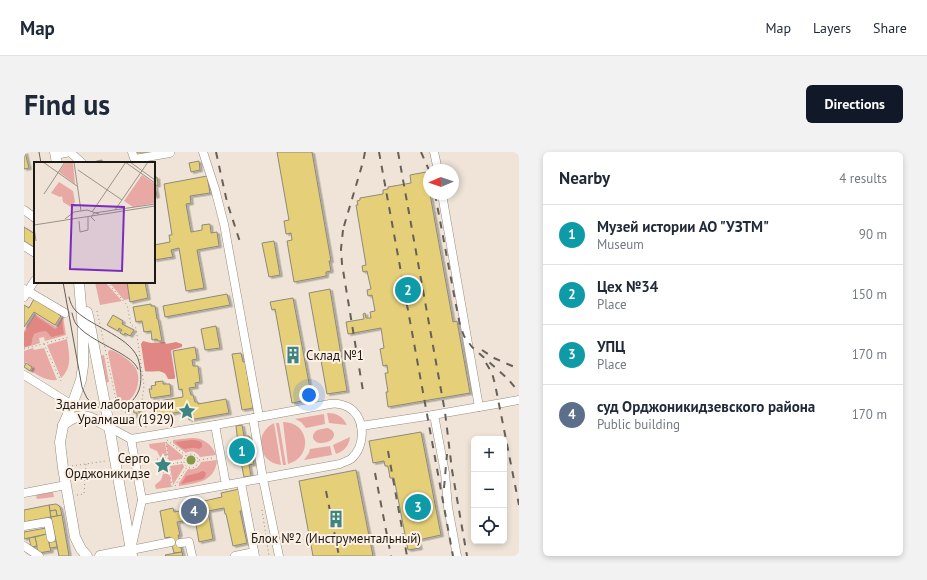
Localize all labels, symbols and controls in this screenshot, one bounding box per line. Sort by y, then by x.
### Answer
text: Map [20,16,55,40]
text: Map [765,19,791,37]
text: Layers [813,19,851,37]
text: Share [873,19,907,37]
button: Directions [806,85,903,123]
text: Find us [24,86,110,123]
inset map [34,162,155,283]
north arrow [423,164,459,200]
text: Nearby [559,167,610,189]
text: 4 results [839,170,887,187]
text: Музей истории АО "УЗТМ" [597,217,769,236]
text: 1 [568,226,576,243]
text: 90 m [859,226,887,243]
text: Museum [597,236,644,253]
pin: 2 [395,275,421,305]
text: Цех №34 [597,277,658,296]
text: 2 [568,286,576,303]
text: 150 m [852,286,887,303]
text: Place [597,296,627,313]
text: УПЦ [597,337,625,356]
building icon: Склад №1 [283,345,303,365]
text: 3 [568,346,576,363]
text: 170 m [852,346,887,363]
place label: Склад №1 [306,347,364,364]
text: Place [597,356,627,373]
your location [299,385,319,405]
place label: Здание лаборатории Уралмаша (1929) [56,396,174,428]
text: суд Орджоникидзевского района [597,397,815,416]
place icon: Здание лаборатории Уралмаша (1929) [177,401,197,421]
text: 4 [568,406,576,423]
text: 170 m [852,406,887,423]
text: Public building [597,416,680,433]
pin: 1 [229,436,255,466]
map controls [471,436,507,544]
button: + [471,436,507,472]
place label: Серго Орджоникидзе [65,450,150,482]
place icon: Серго Орджоникидзе [153,455,173,475]
button: − [471,472,507,508]
pin: 3 [405,492,431,522]
pin: 4 [181,496,207,526]
button: locate [471,508,507,544]
building icon: Блок №2 (Инструментальный) [326,509,346,529]
place label: Блок №2 (Инструментальный) [251,530,421,547]

